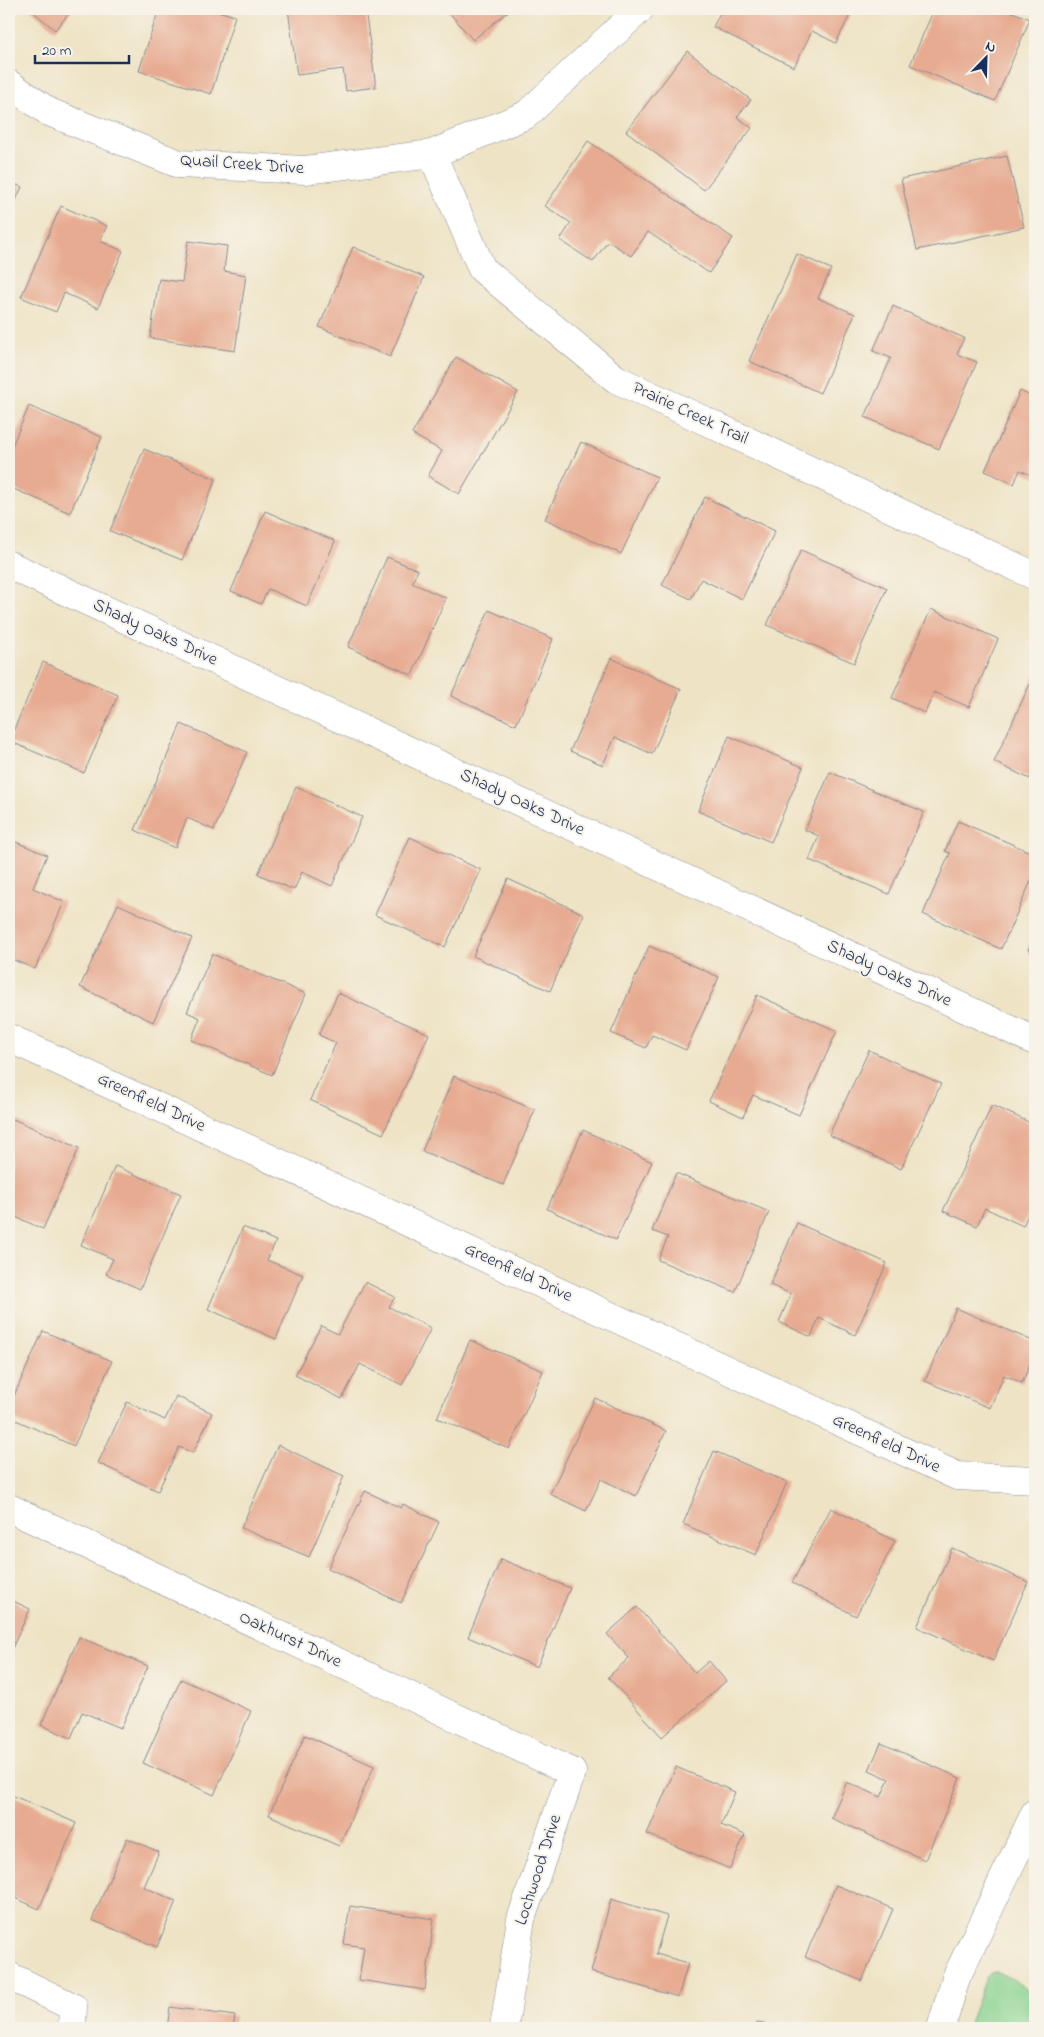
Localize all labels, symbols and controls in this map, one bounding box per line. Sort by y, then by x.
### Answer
scale bar [35,32,129,64]
north arrow [962,32,1012,82]
text: N [982,36,999,59]
text: 20 m [42,40,72,62]
street label: Quail Creek Drive [179,148,306,182]
street label: Prairie Creek Trail [628,376,752,452]
street label: Shady Oaks Drive [88,593,223,674]
street label: Shady Oaks Drive [455,763,590,844]
street label: Shady Oaks Drive [822,934,957,1015]
street label: Greenfield Drive [93,1067,210,1140]
street label: Greenfield Drive [460,1237,577,1310]
street label: Greenfield Drive [828,1408,945,1481]
street label: Oakhurst Drive [234,1605,347,1676]
street label: Lochwood Drive [509,1810,569,1929]

